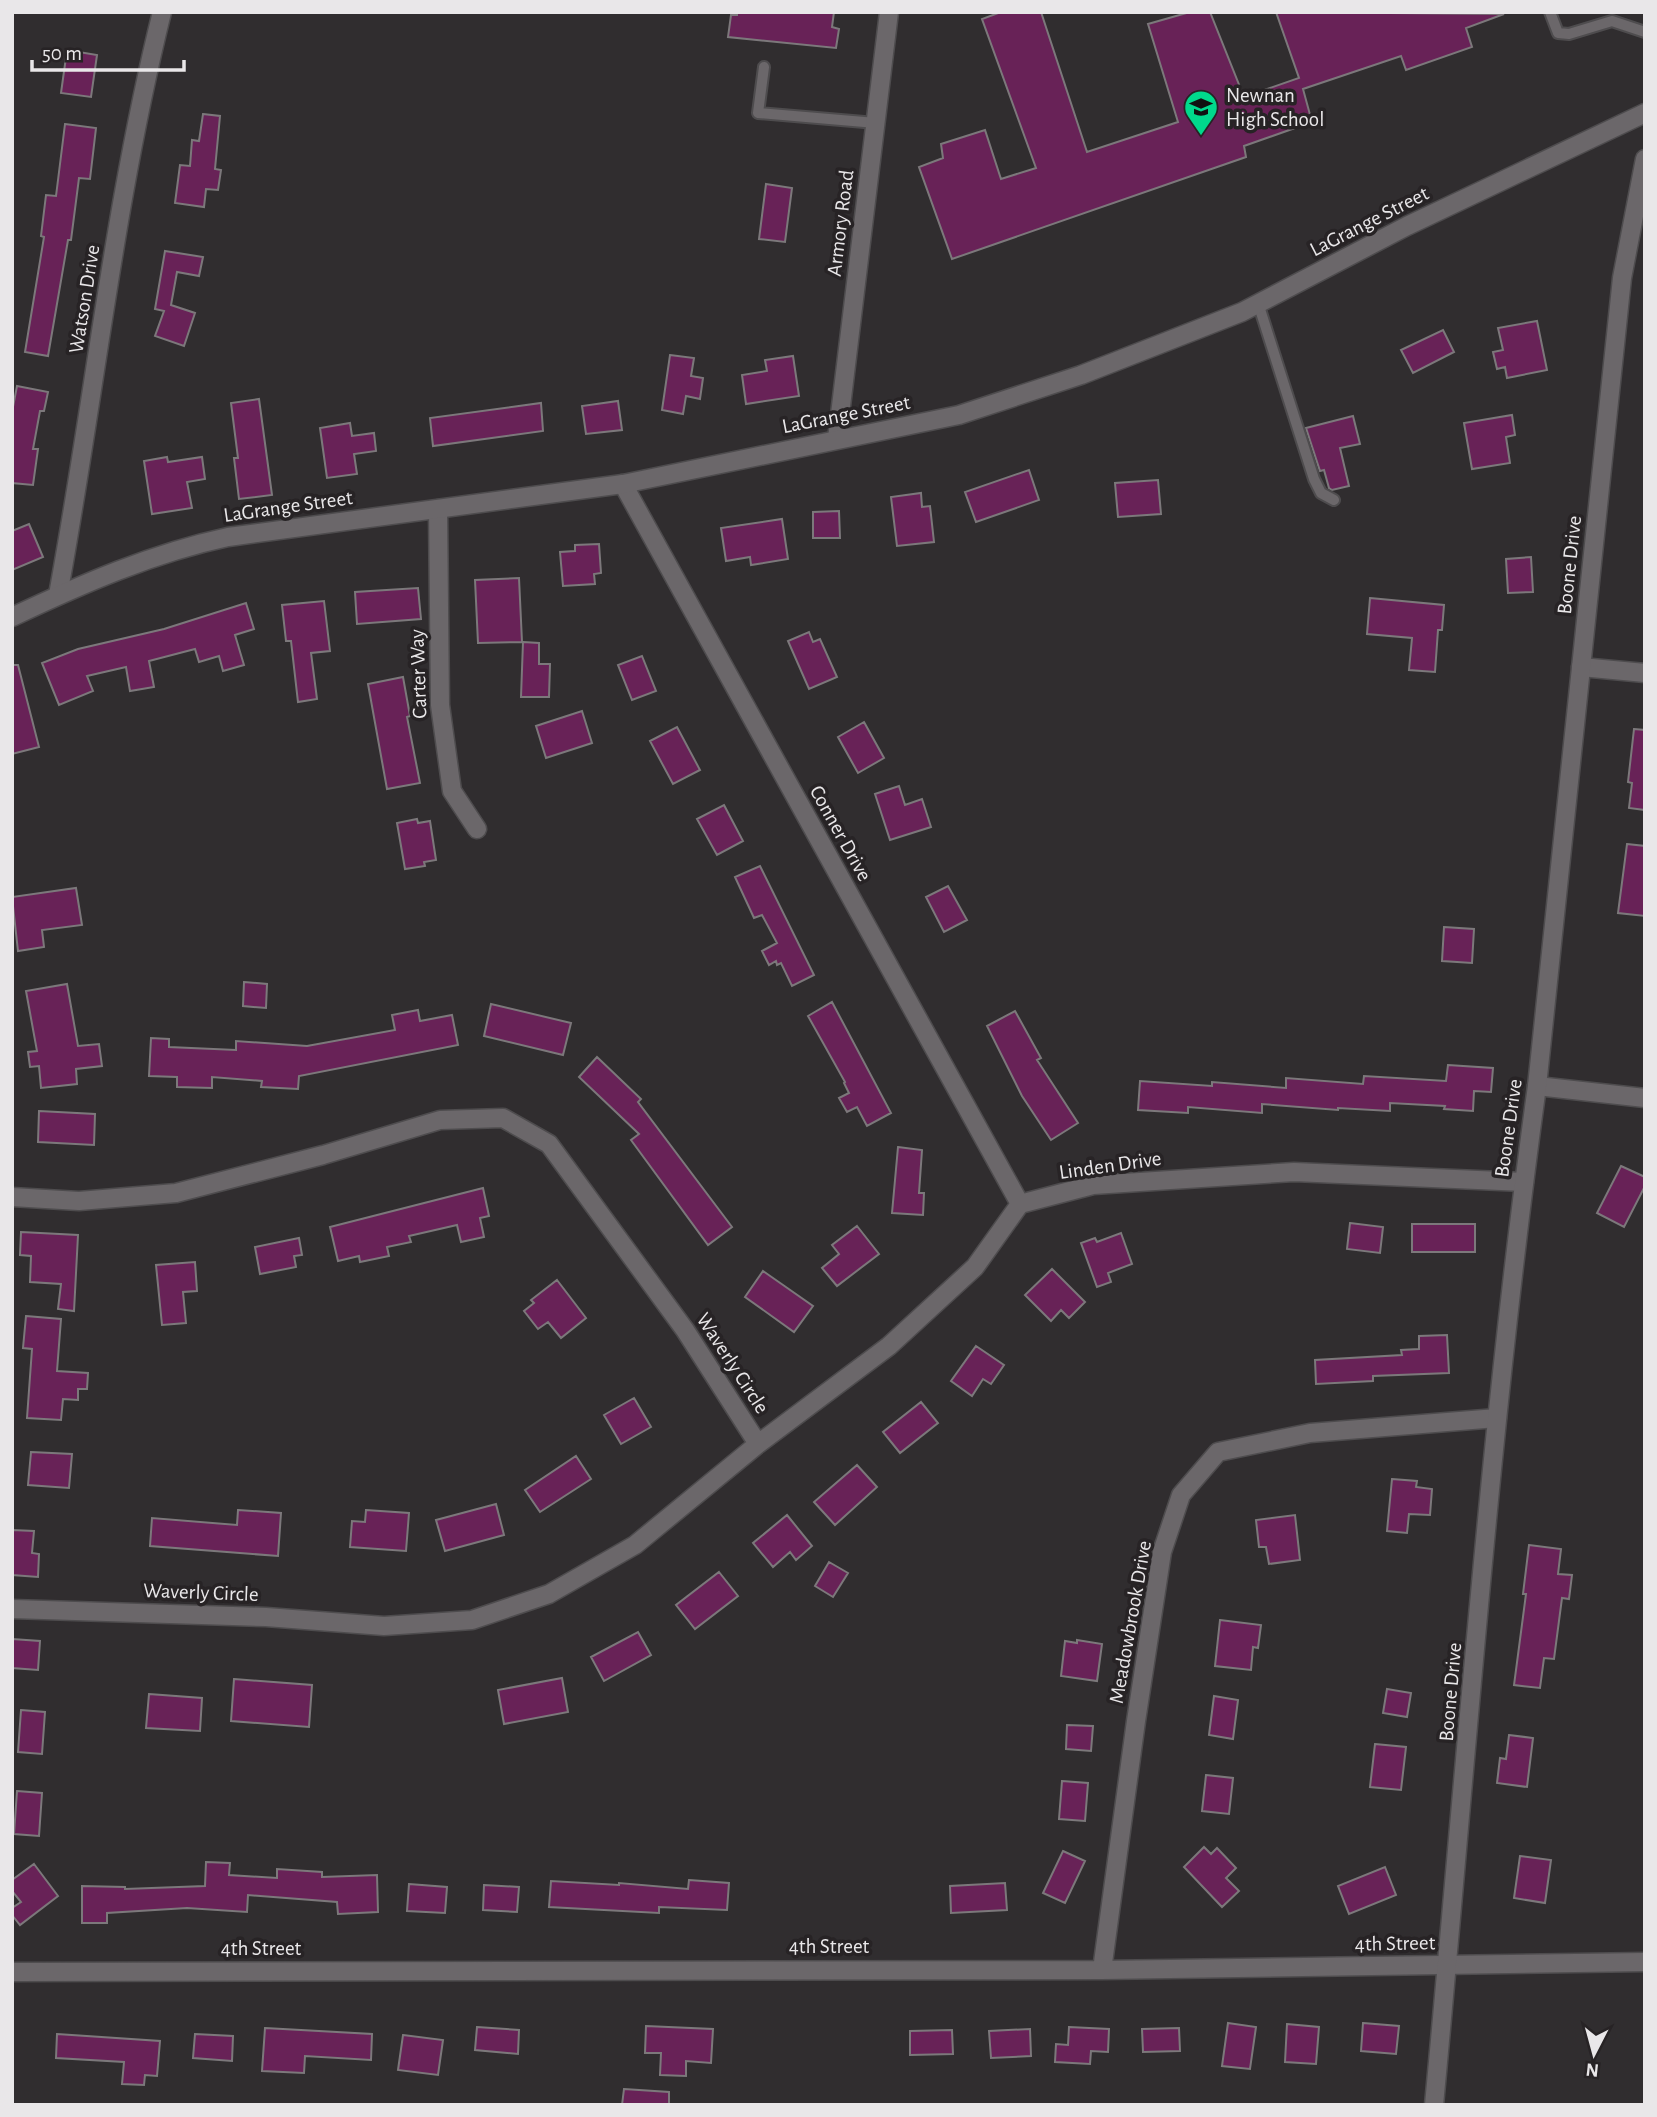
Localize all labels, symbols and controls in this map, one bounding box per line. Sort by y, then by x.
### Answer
scale bar [32,28,184,72]
text: 50 m [42,43,82,64]
place label: Newnan High School [1226,85,1324,130]
school or university icon: Newnan High School [1182,88,1220,137]
street label: Armory Road [824,169,857,277]
street label: LaGrange Street [1307,182,1432,260]
street label: Watson Drive [66,243,103,355]
street label: LaGrange Street [780,392,912,437]
street label: LaGrange Street [222,487,354,526]
street label: Boone Drive [1554,515,1585,615]
street label: Carter Way [406,629,431,719]
street label: Conner Drive [806,782,875,885]
street label: Boone Drive [1491,1078,1526,1179]
street label: Linden Drive [1058,1148,1163,1183]
street label: Waverly Circle [692,1309,773,1417]
street label: Meadowbrook Drive [1106,1539,1155,1705]
street label: Waverly Circle [143,1580,259,1605]
street label: Boone Drive [1436,1642,1465,1742]
street label: 4th Street [1355,1932,1436,1955]
street label: 4th Street [789,1936,870,1957]
street label: 4th Street [221,1938,302,1959]
north arrow [1559,2019,1629,2089]
text: N [1585,2059,1600,2080]

